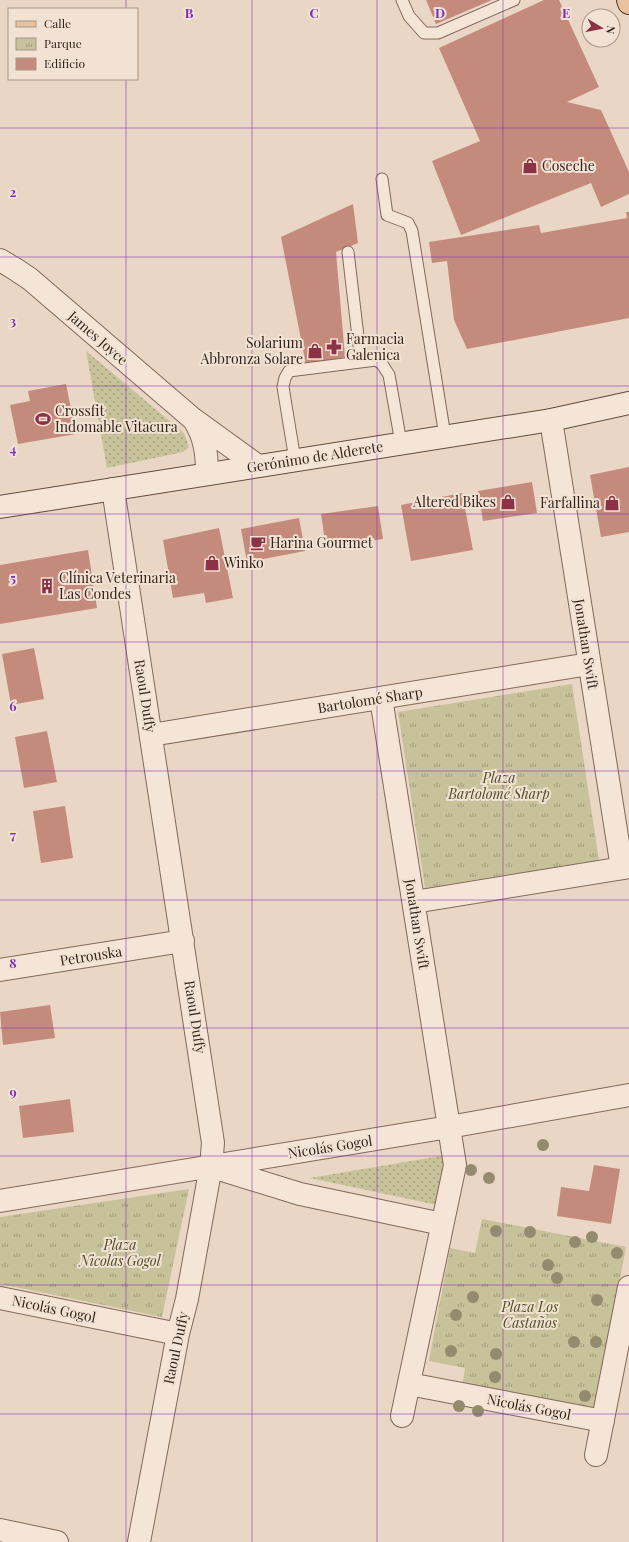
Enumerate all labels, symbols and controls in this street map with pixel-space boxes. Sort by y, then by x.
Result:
text: B [185,4,194,21]
text: C [309,4,319,21]
text: D [435,4,445,21]
text: E [562,4,570,21]
legend [8,8,138,80]
north arrow [581,8,621,48]
text: Calle [44,15,71,31]
text: N [603,25,619,35]
text: Parque [44,35,82,51]
text: Edificio [44,55,86,71]
place label: Coseche [542,156,595,175]
shop icon: Coseche [521,157,539,175]
text: 2 [10,183,17,200]
street label: James Joyce [64,306,132,369]
text: 3 [10,312,16,329]
place label: Farmacia Galenica [346,329,404,364]
place label: Solarium Abbronza Solare [199,333,304,368]
pharmacy icon: Farmacia Galenica [325,338,343,356]
shop icon: Solarium Abbronza Solare [306,342,324,360]
place label: Crossfit Indomable Vitacura [55,401,178,436]
sports icon: Crossfit Indomable Vitacura [34,410,52,428]
street label: Gerónimo de Alderete [245,436,384,477]
text: 4 [10,440,17,457]
place label: Altered Bikes [412,492,496,511]
shop icon: Altered Bikes [499,493,517,511]
place label: Farfallina [540,493,600,512]
shop icon: Farfallina [603,494,621,512]
place label: Harina Gourmet [270,533,374,552]
cafe icon: Harina Gourmet [249,534,267,552]
place label: Winko [223,553,264,572]
shop icon: Winko [203,554,221,572]
place label: Clínica Veterinaria Las Condes [59,568,176,603]
text: 5 [10,569,16,586]
building icon: Clínica Veterinaria Las Condes [38,577,56,595]
street label: Jonathan Swift [570,596,603,692]
street label: Raoul Duffy [130,658,161,734]
street label: Bartolomé Sharp [316,682,424,717]
text: 6 [9,697,17,714]
park label: Plaza Bartolomé Sharp [447,768,550,803]
text: 7 [10,826,16,843]
street label: Jonathan Swift [401,876,434,972]
street label: Petrouska [59,941,123,970]
text: 8 [9,954,17,971]
street label: Raoul Duffy [180,979,211,1055]
text: 9 [9,1083,17,1100]
street label: Nicolás Gogol [286,1130,373,1163]
park label: Plaza Nicolas Gogol [77,1235,162,1270]
street label: Nicolás Gogol [10,1290,98,1327]
park label: Plaza Los Castaños [501,1297,559,1332]
street label: Raoul Duffy [159,1310,192,1386]
street label: Nicolás Gogol [485,1389,573,1424]

